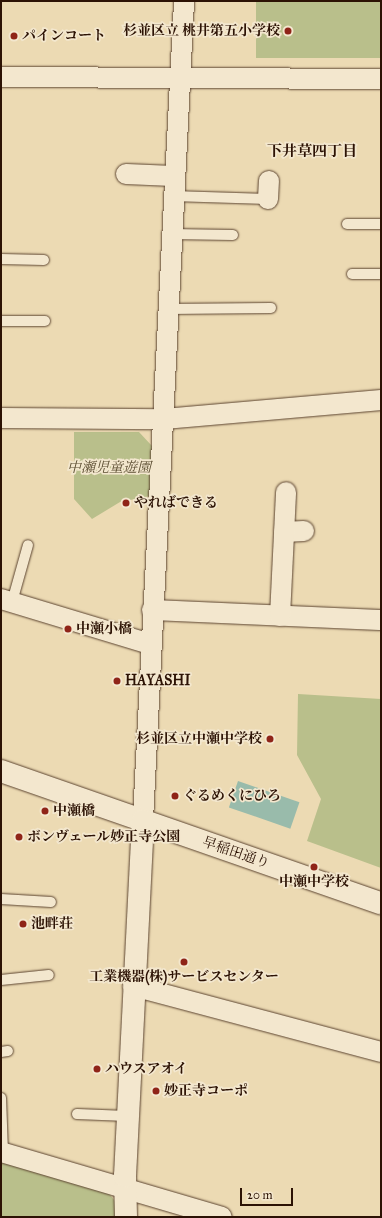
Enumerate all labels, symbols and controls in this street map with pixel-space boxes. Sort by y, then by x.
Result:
place label: 杉並区立 桃井第五小学校 [123,23,280,39]
marker: 杉並区立 桃井第五小学校 [283,26,293,36]
place label: パインコート [22,28,106,44]
marker: パインコート [9,31,19,41]
district label: 下井草四丁目 [267,143,357,161]
park label: 中瀬児童遊園 [67,460,151,476]
place label: やればできる [134,495,218,511]
marker: やればできる [121,498,131,508]
place label: 中瀬小橋 [76,621,132,637]
marker: 中瀬小橋 [63,624,73,634]
place label: HAYASHI [125,673,190,689]
marker: HAYASHI [112,676,122,686]
place label: 杉並区立中瀬中学校 [136,731,262,747]
marker: 杉並区立中瀬中学校 [265,734,275,744]
place label: ぐるめくにひろ [183,788,281,804]
marker: ぐるめくにひろ [170,791,180,801]
place label: 中瀬橋 [53,803,95,819]
marker: 中瀬橋 [40,806,50,816]
place label: ボンヴェール妙正寺公園 [27,829,181,845]
marker: ボンヴェール妙正寺公園 [14,832,24,842]
street label: 早稲田通り [200,834,272,872]
marker: 中瀬中学校 [309,862,319,872]
place label: 中瀬中学校 [279,874,349,890]
place label: 池畔荘 [31,916,73,932]
marker: 池畔荘 [18,919,28,929]
marker: 工業機器(株)サービスセンター [179,957,189,967]
place label: 工業機器(株)サービスセンター [89,969,279,985]
place label: ハウスアオイ [105,1061,189,1077]
marker: ハウスアオイ [92,1064,102,1074]
place label: 妙正寺コーポ [164,1083,248,1099]
marker: 妙正寺コーポ [151,1086,161,1096]
scale bar [242,1180,295,1206]
text: 20 m [247,1188,273,1202]

